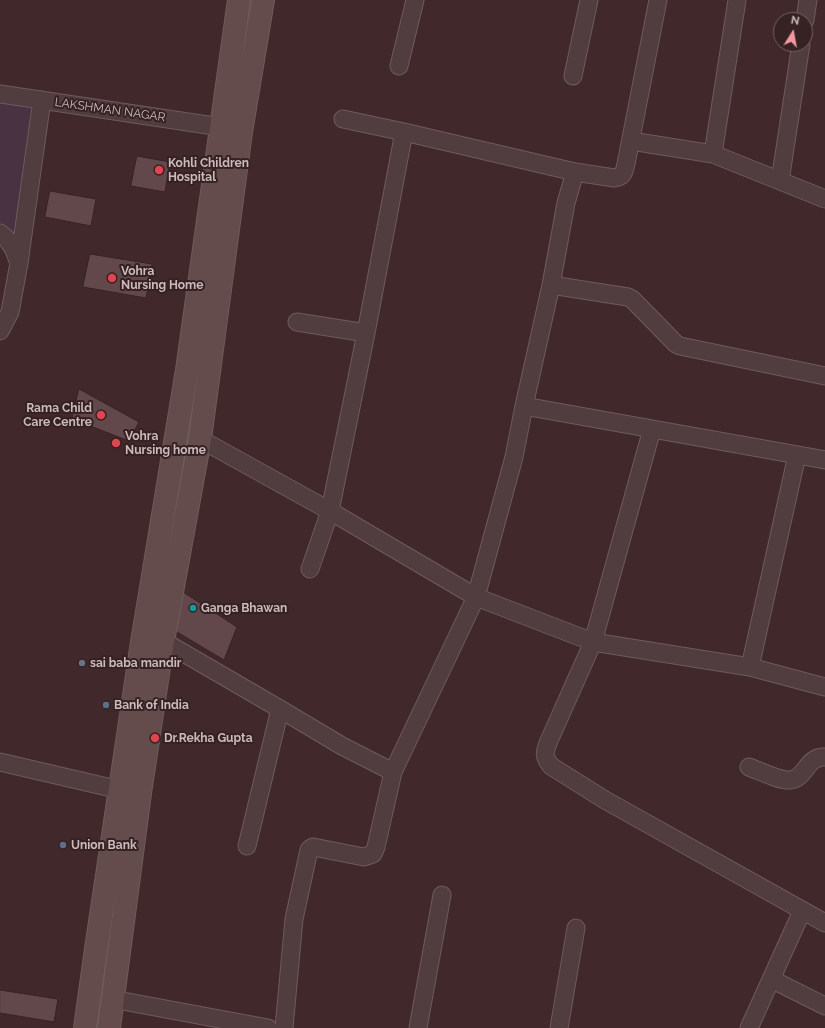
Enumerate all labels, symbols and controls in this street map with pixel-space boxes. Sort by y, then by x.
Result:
north arrow [773,12,813,52]
text: N [790,14,801,28]
street label: LAKSHMAN NAGAR [54,95,166,125]
place label: Kohli Children Hospital [168,156,249,184]
marker: Kohli Children Hospital [153,164,165,176]
place label: Vohra Nursing Home [121,264,203,292]
marker: Vohra Nursing Home [106,272,118,284]
place label: Rama Child Care Centre [23,401,92,429]
marker: Rama Child Care Centre [95,409,107,421]
place label: Vohra Nursing home [125,429,206,457]
marker: Vohra Nursing home [110,437,122,449]
place label: Ganga Bhawan [201,601,287,615]
marker: Ganga Bhawan [188,603,198,613]
place label: sai baba mandir [90,656,181,670]
marker: sai baba mandir [77,658,87,668]
place label: Bank of India [114,698,189,712]
marker: Bank of India [101,700,111,710]
place label: Dr.Rekha Gupta [164,731,253,745]
marker: Dr.Rekha Gupta [149,732,161,744]
place label: Union Bank [71,838,137,852]
marker: Union Bank [58,840,68,850]

